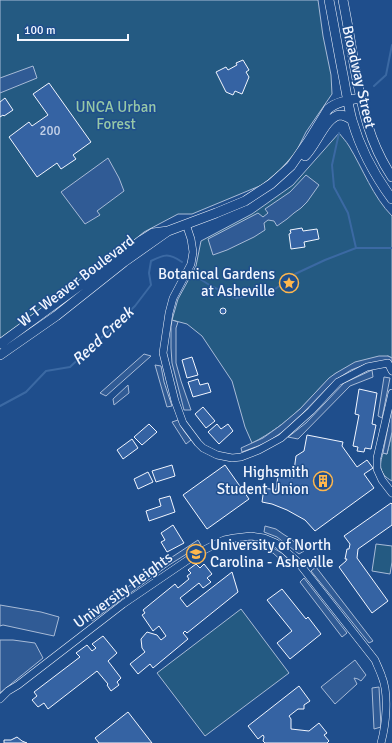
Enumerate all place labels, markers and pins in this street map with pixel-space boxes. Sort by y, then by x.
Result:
place label: Botanical Gardens at Asheville [158,265,275,300]
place icon: Botanical Gardens at Asheville [278,272,300,294]
place label: Highsmith Student Union [217,463,309,498]
building icon: Highsmith Student Union [312,470,334,492]
place label: University of North Carolina - Asheville [210,536,334,571]
school or university icon: University of North Carolina - Asheville [185,543,207,565]

